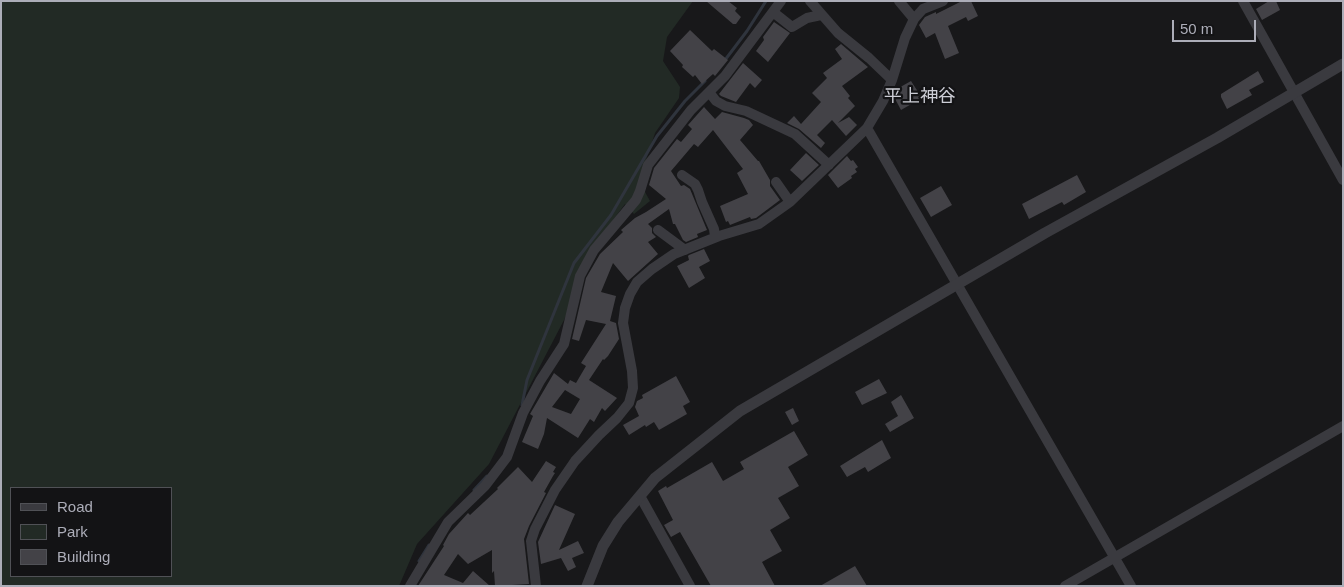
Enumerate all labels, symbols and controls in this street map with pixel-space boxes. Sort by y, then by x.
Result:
scale bar [1174,10,1258,42]
text: 50 m [1180,20,1213,37]
district label: 平上神谷 [884,86,956,108]
legend [10,487,172,577]
text: Road [57,498,93,515]
text: Park [57,523,88,540]
text: Building [57,548,110,565]

